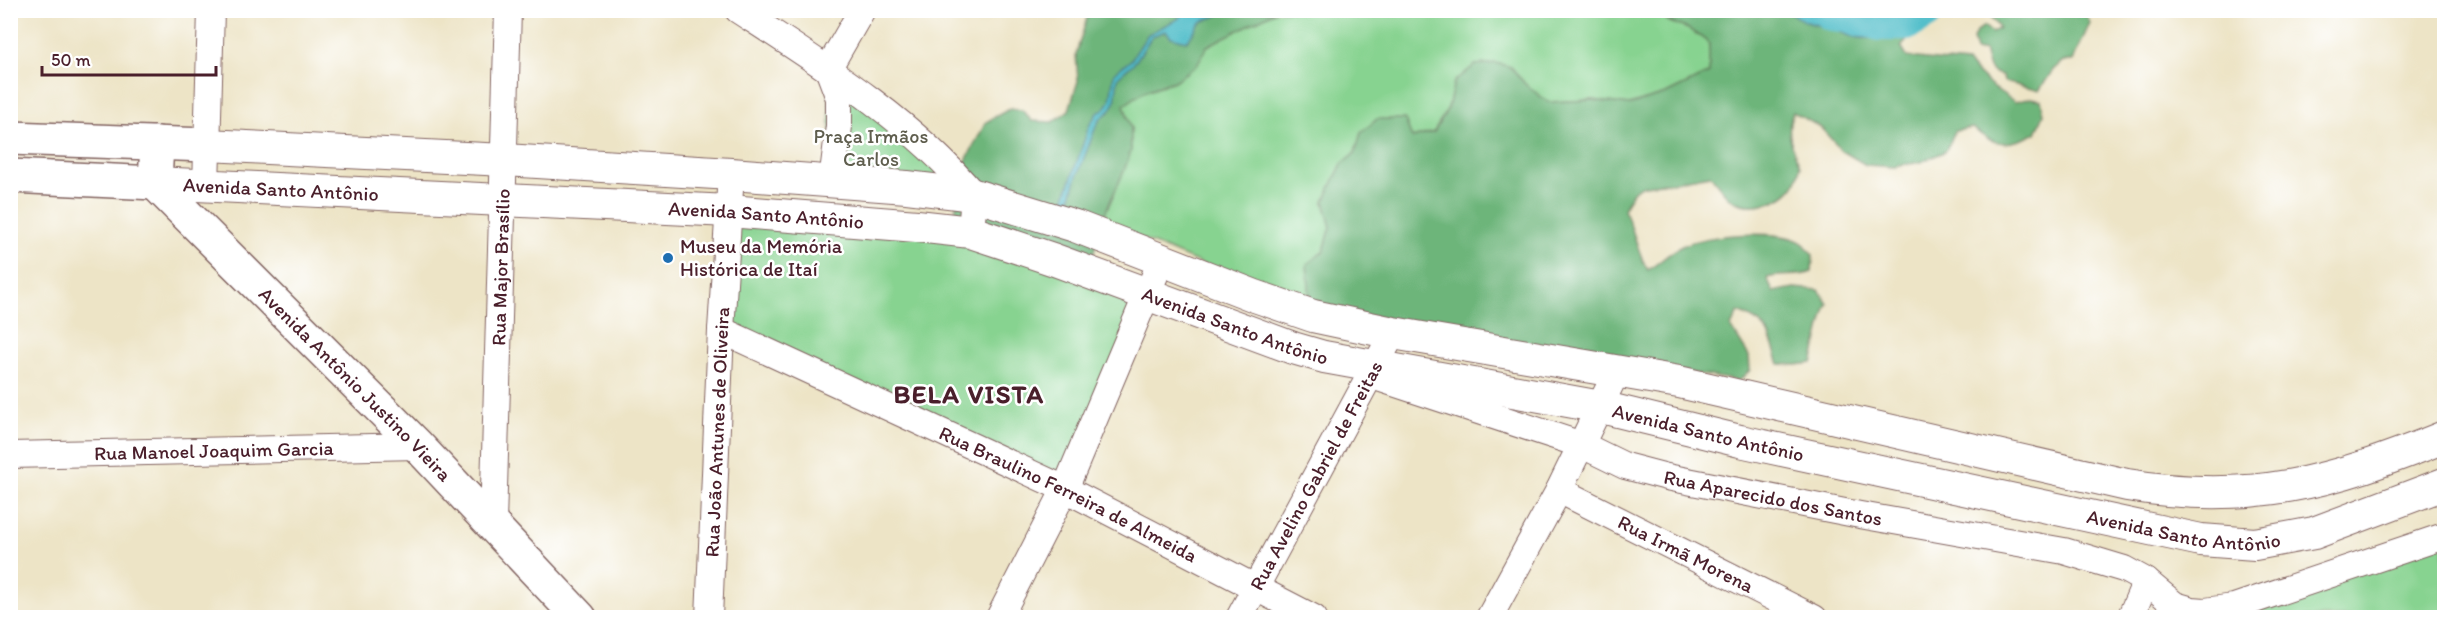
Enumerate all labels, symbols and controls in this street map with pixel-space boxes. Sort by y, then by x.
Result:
scale bar [42,39,216,77]
text: 50 m [51,49,91,71]
park label: Praça Irmãos Carlos [814,124,929,171]
street label: Avenida Santo Antônio [182,172,379,206]
street label: Rua Major Brasílio [486,188,515,346]
street label: Avenida Santo Antônio [668,196,865,234]
place label: Museu da Memória Histórica de Itaí [680,234,843,281]
marker: Museu da Memória Histórica de Itaí [661,251,675,265]
street label: Avenida Santo Antônio [1139,281,1331,370]
street label: Avenida Antônio Justino Vieira [254,282,457,487]
street label: Rua João Antunes de Oliveira [700,306,734,558]
street label: Rua Avelino Gabriel de Freitas [1244,357,1388,594]
district label: BELA VISTA [893,378,1045,410]
street label: Avenida Santo Antônio [1610,398,1806,466]
street label: Rua Braulino Ferreira de Almeida [935,421,1201,567]
street label: Rua Manoel Joaquim Garcia [94,436,335,465]
street label: Rua Aparecido dos Santos [1662,465,1884,531]
street label: Avenida Santo Antônio [2085,504,2282,556]
street label: Rua Irmã Morena [1614,510,1758,598]

